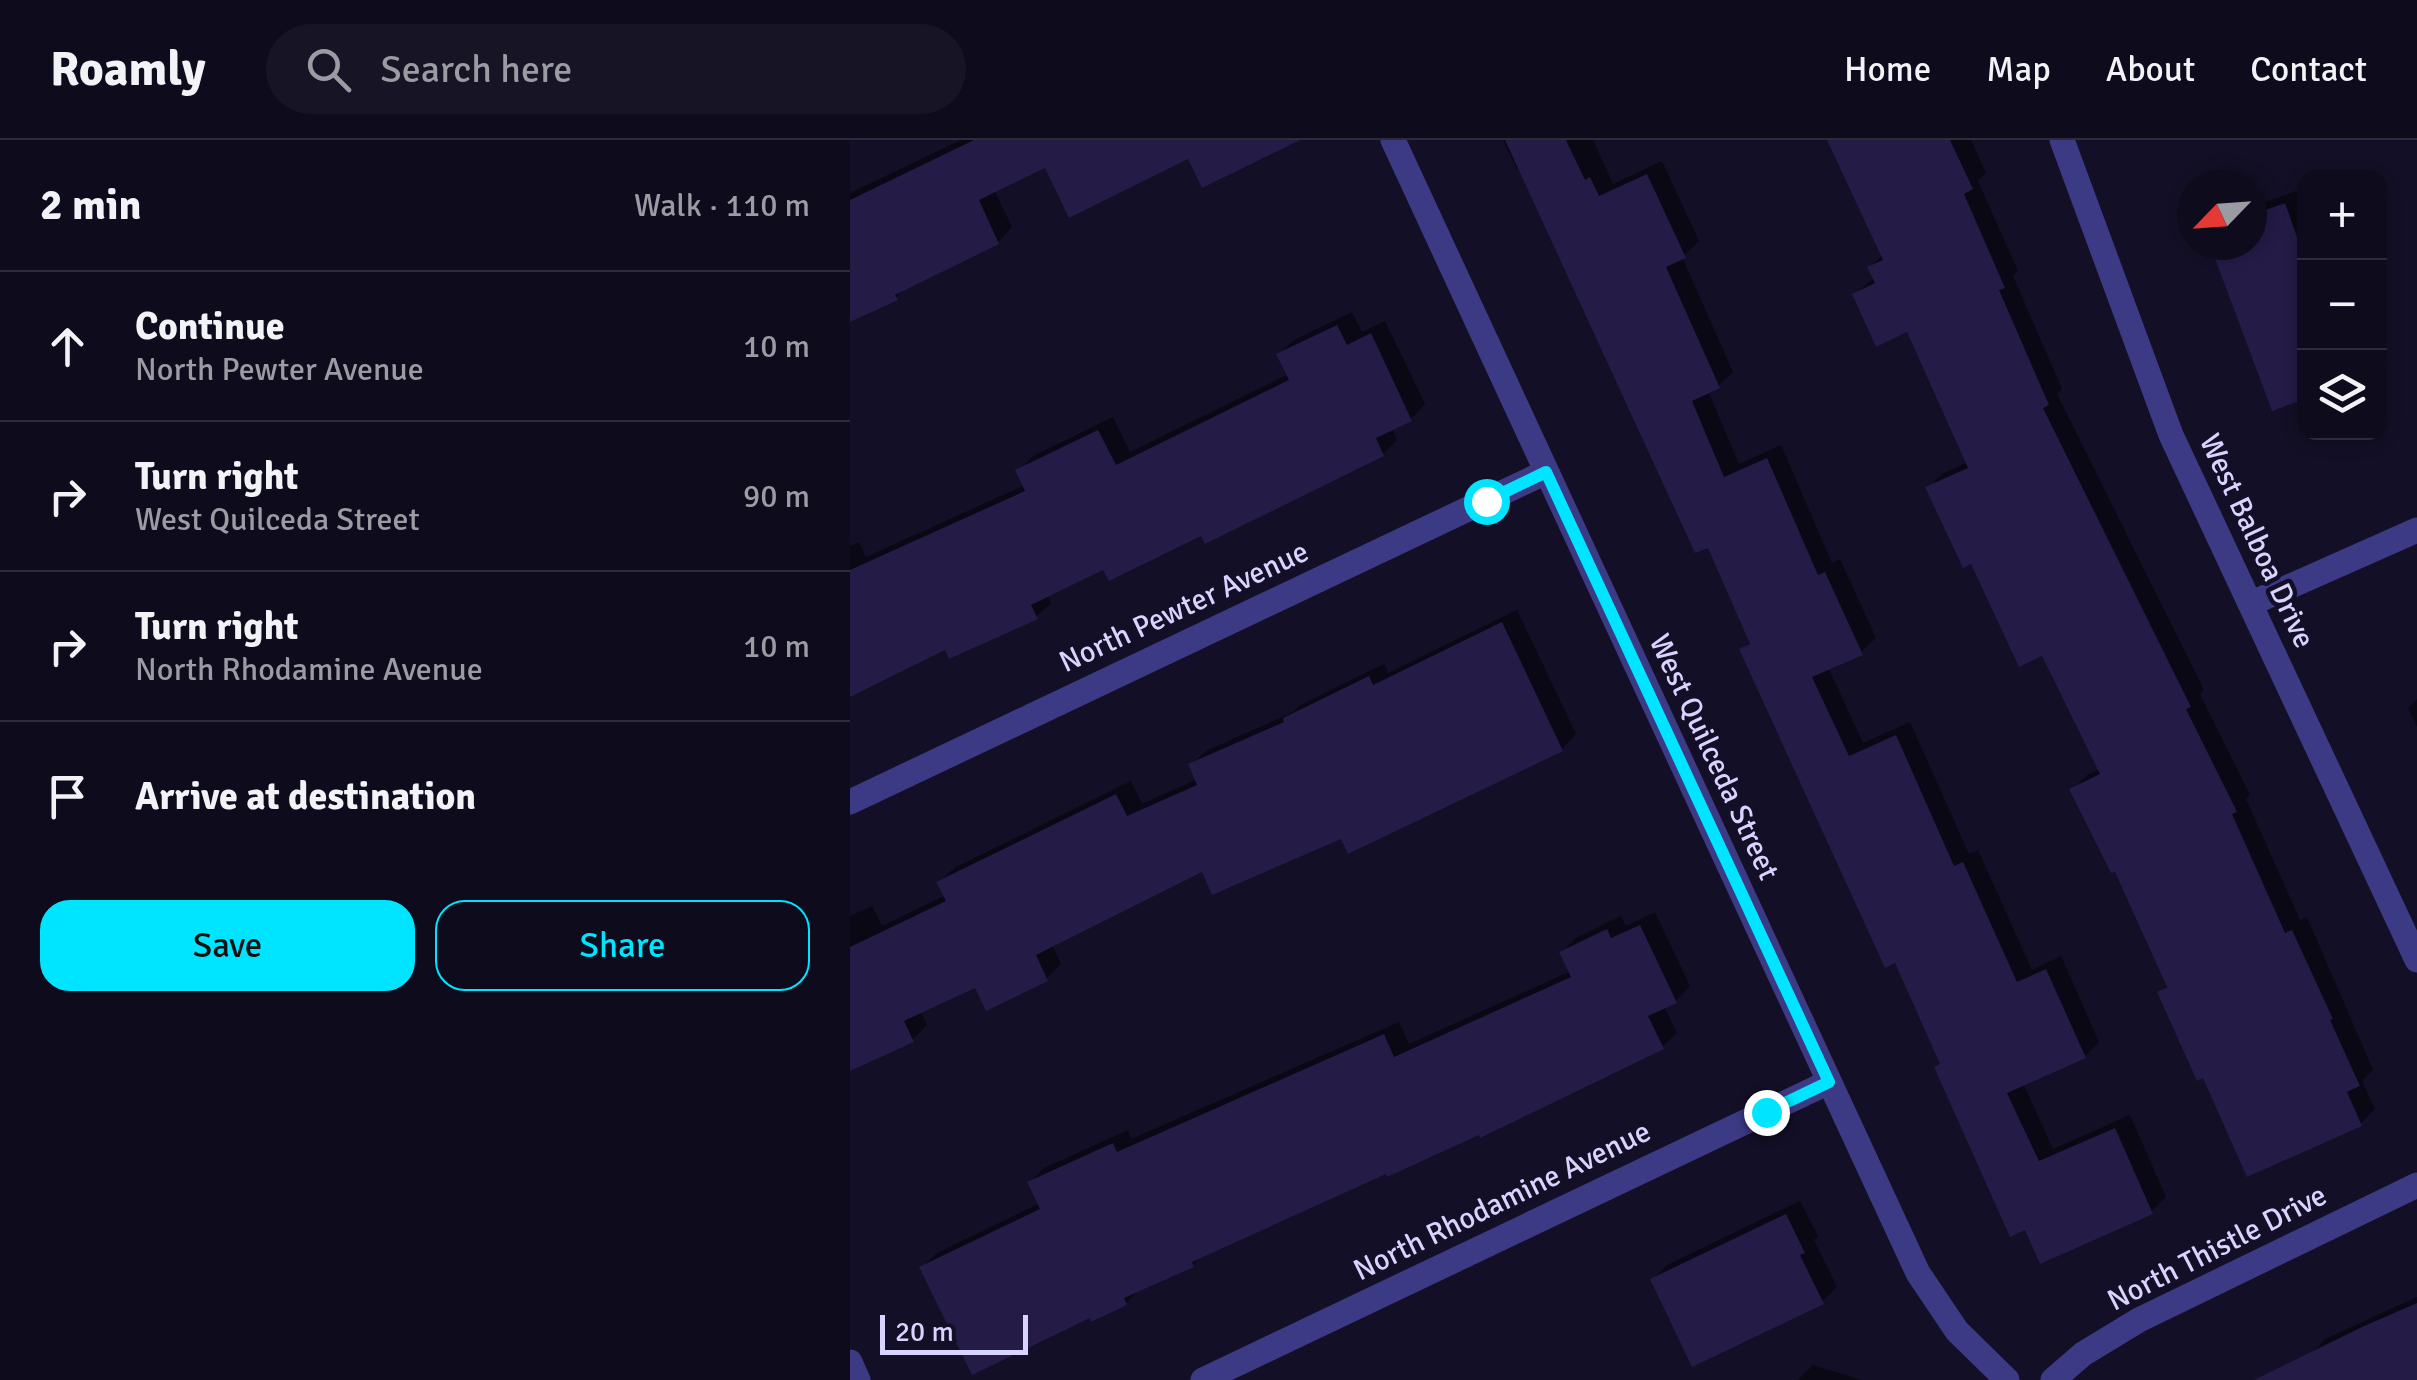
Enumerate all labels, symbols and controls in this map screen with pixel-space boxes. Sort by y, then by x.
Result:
search box [266,24,966,114]
text: Roamly [50,40,206,99]
icon: search [301,42,356,97]
text: Search here [381,46,572,93]
text: Home [1844,48,1931,91]
text: Map [1986,48,2051,91]
text: About [2106,48,2195,91]
text: Contact [2250,48,2367,91]
north arrow [2177,170,2267,260]
map controls [2297,170,2387,440]
button: + [2297,170,2387,260]
text: 2 min [40,180,141,231]
text: Walk · 110 m [634,186,810,225]
button: − [2297,260,2387,350]
text: Continue [135,303,285,350]
icon: ahead [40,319,95,374]
text: 10 m [743,327,810,366]
text: North Pewter Avenue [135,350,424,389]
button: layers [2297,350,2387,440]
street label: West Balboa Drive [2191,428,2323,654]
text: Turn right [135,453,299,500]
icon: right [40,469,95,524]
text: 90 m [743,477,810,516]
route start [1464,479,1510,525]
text: West Quilceda Street [135,500,420,539]
street label: North Pewter Avenue [1053,533,1315,681]
text: Turn right [135,603,299,650]
icon: right [40,619,95,674]
text: 10 m [743,627,810,666]
street label: West Quilceda Street [1641,628,1787,886]
text: North Rhodamine Avenue [135,650,483,689]
icon: arrive [40,769,95,824]
text: Arrive at destination [135,773,476,820]
button: Save [40,900,415,991]
button: Share [435,900,810,991]
route end [1744,1090,1790,1136]
street label: North Rhodamine Avenue [1347,1113,1657,1289]
street label: North Thistle Drive [2101,1177,2333,1319]
scale bar [880,1310,1028,1354]
text: 20 m [895,1315,954,1349]

